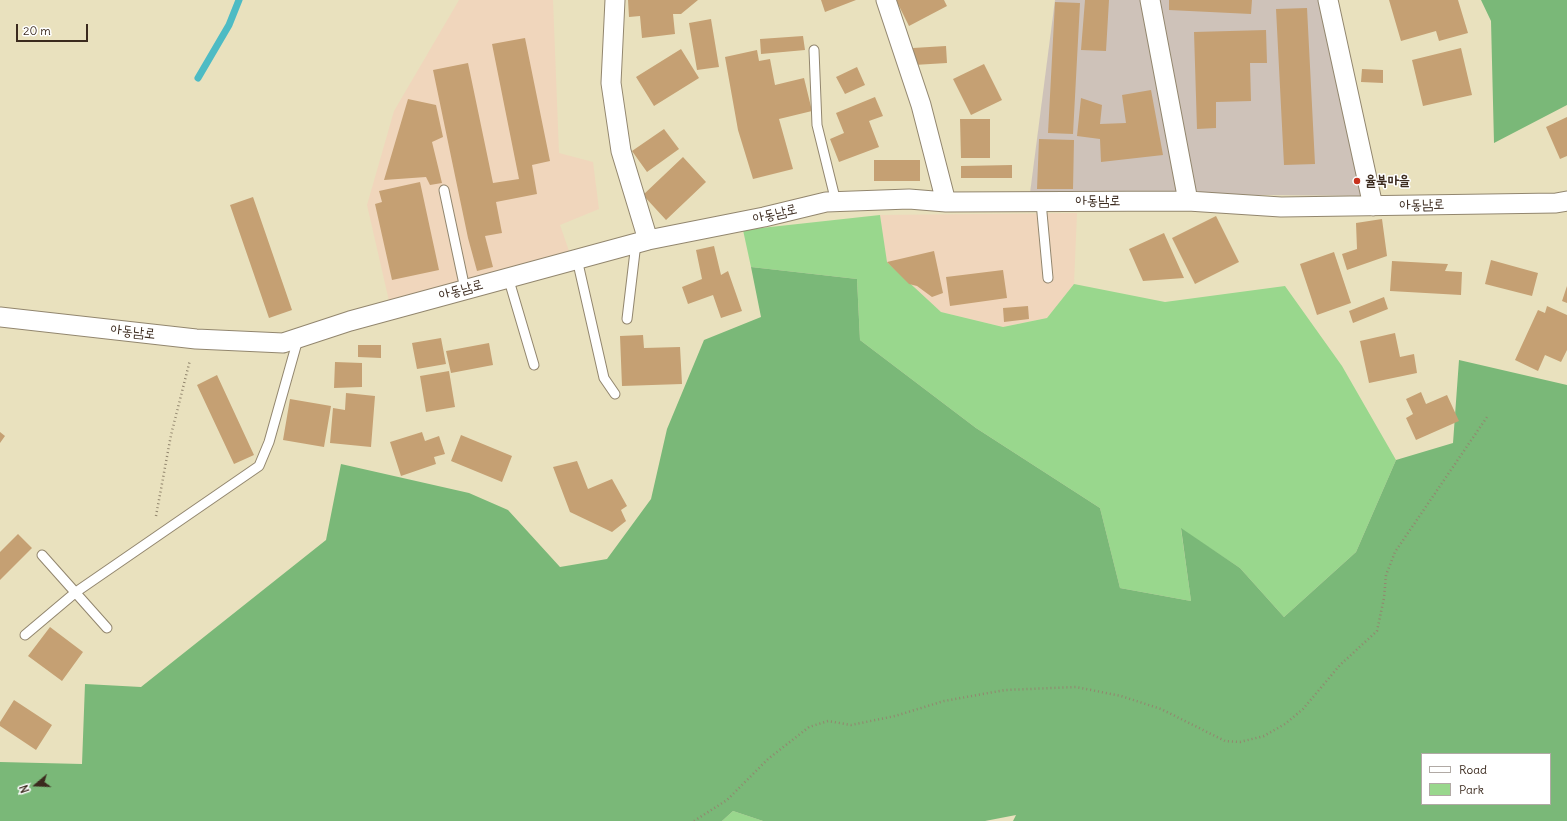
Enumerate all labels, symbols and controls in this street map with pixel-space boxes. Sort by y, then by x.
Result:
scale bar [18,16,90,42]
text: 20 m [23,23,51,38]
place label: 율북마을 [1365,173,1410,189]
marker: 율북마을 [1352,176,1362,186]
street label: 아동남로 [1075,193,1121,209]
street label: 아동남로 [1399,196,1445,214]
street label: 아동남로 [751,201,799,227]
street label: 아동남로 [437,276,485,304]
street label: 아동남로 [110,321,156,343]
legend [1421,753,1551,805]
text: Road [1459,762,1487,777]
north arrow [16,765,56,805]
text: Park [1459,782,1484,797]
text: N [17,783,33,795]

